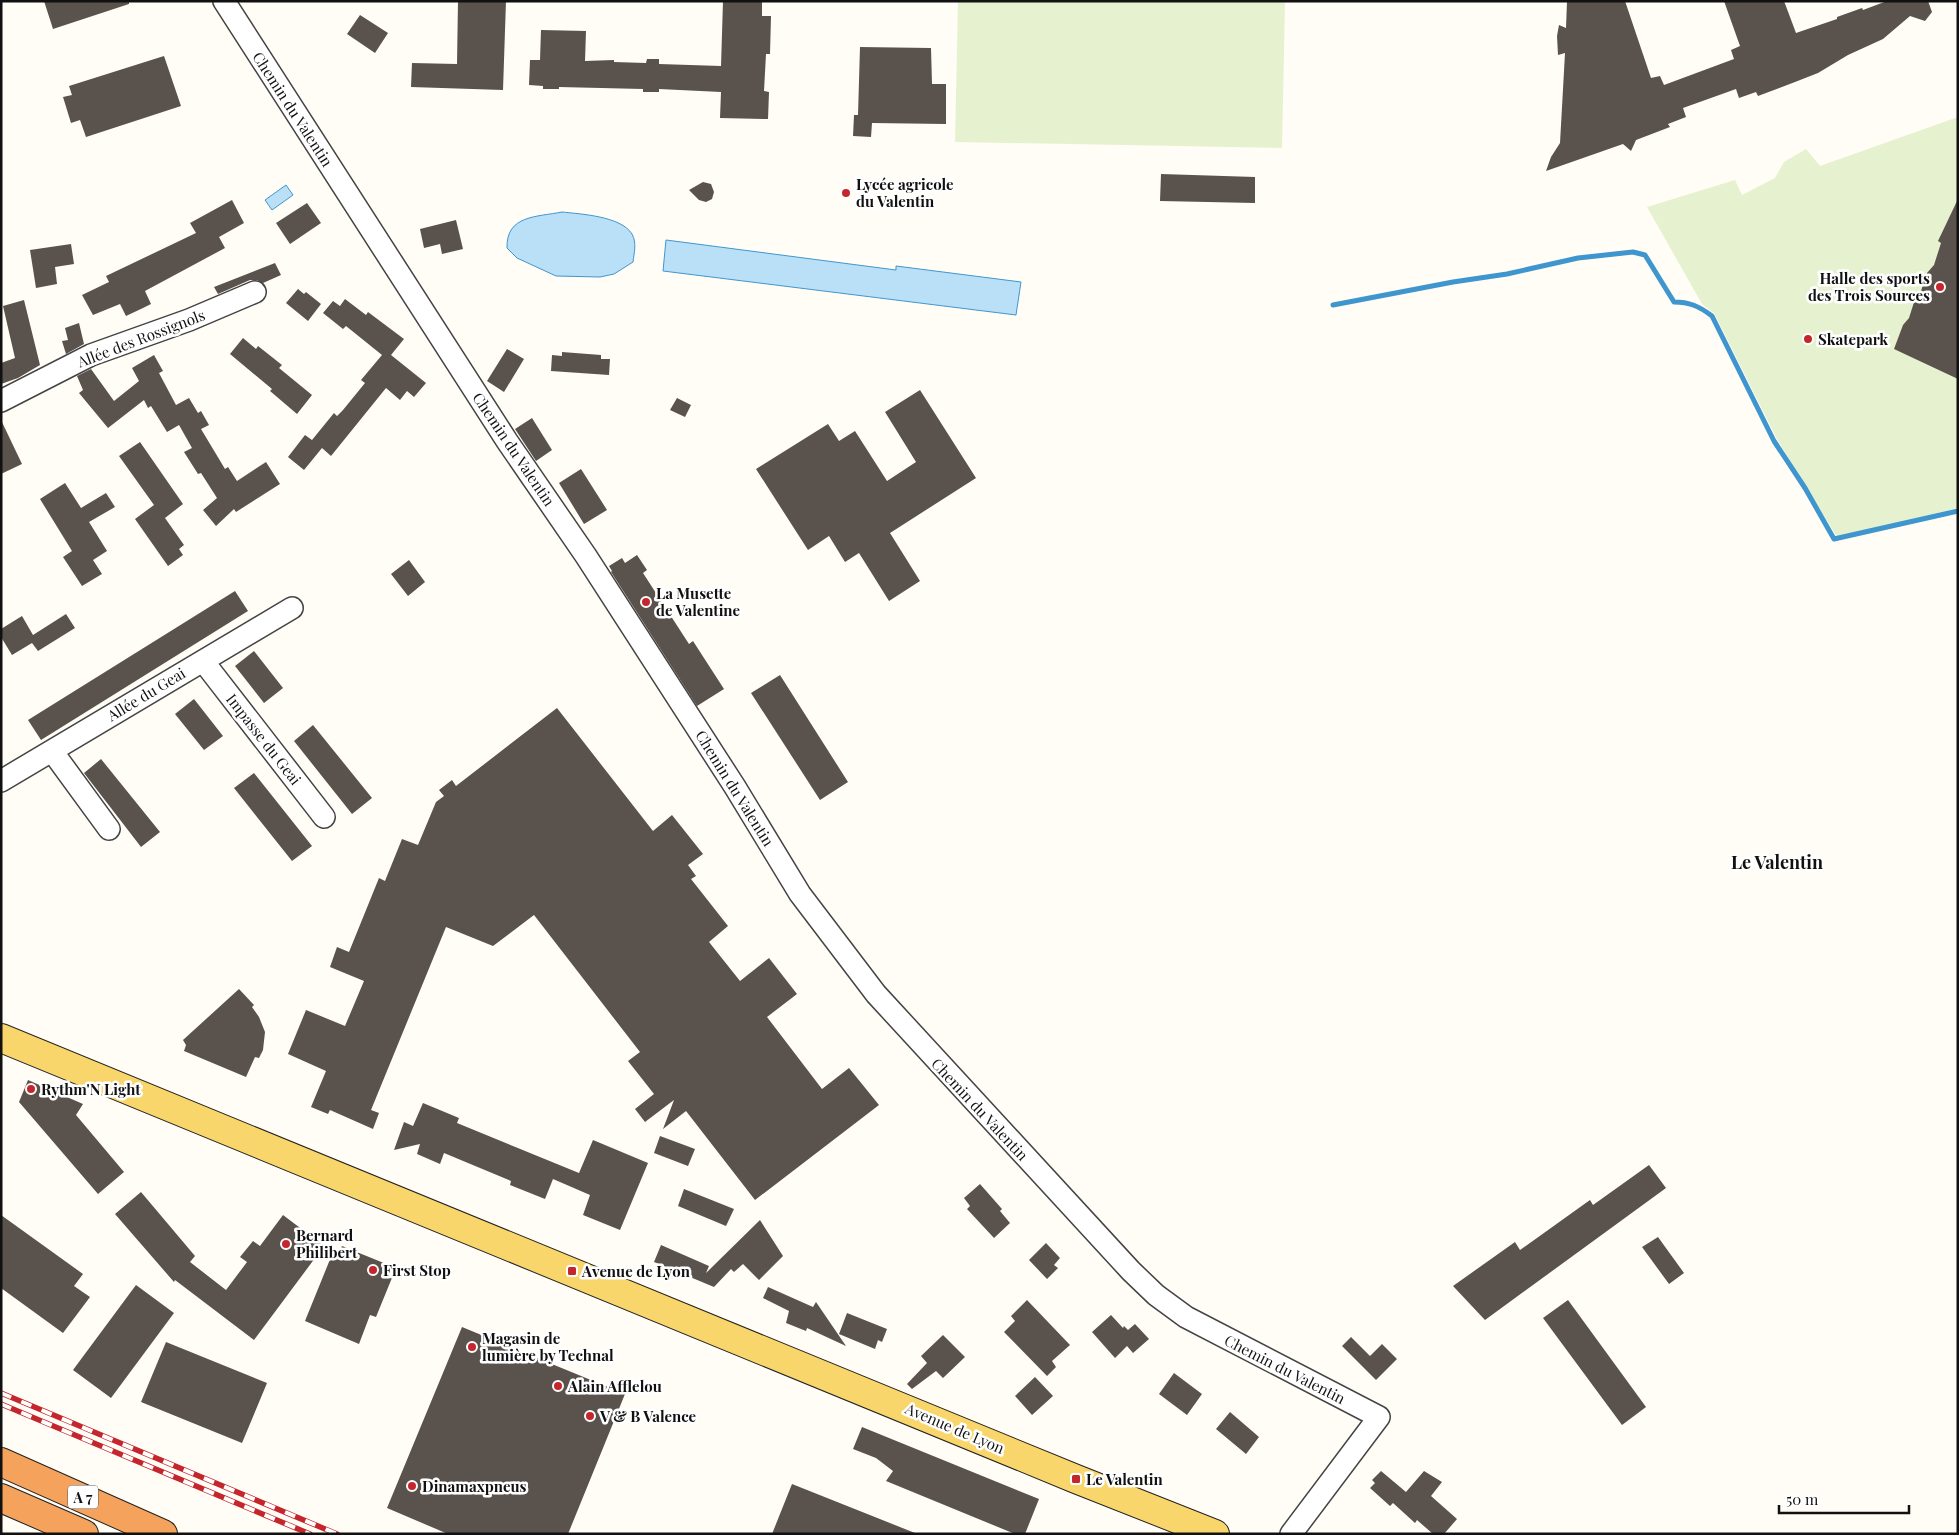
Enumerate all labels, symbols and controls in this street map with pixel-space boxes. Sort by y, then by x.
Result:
street label: Chemin du Valentin [248,48,338,170]
place label: Lycée agricole du Valentin [856,174,954,211]
marker: Lycée agricole du Valentin [840,187,852,199]
place label: Halle des sports des Trois Sources [1808,268,1930,305]
marker: Halle des sports des Trois Sources [1934,281,1946,293]
street label: Allée des Rossignols [73,304,208,372]
place label: Skatepark [1818,329,1888,349]
marker: Skatepark [1802,333,1814,345]
street label: Chemin du Valentin [468,388,560,510]
place label: La Musette de Valentine [656,583,741,620]
marker: La Musette de Valentine [640,596,652,608]
street label: Allée du Geai [102,662,189,726]
street label: Impasse du Geai [222,689,306,789]
street label: Chemin du Valentin [691,726,779,850]
district label: Le Valentin [1731,850,1823,874]
street label: Chemin du Valentin [927,1053,1033,1165]
place label: Rythm'N Light [41,1079,141,1099]
marker: Rythm'N Light [25,1083,37,1095]
place label: Bernard Philibert [296,1225,358,1262]
marker: Bernard Philibert [280,1238,292,1250]
place label: First Stop [383,1260,451,1280]
place label: Avenue de Lyon [581,1261,691,1281]
marker: First Stop [367,1264,379,1276]
marker: Avenue de Lyon [566,1265,578,1277]
place label: Magasin de lumière by Technal [482,1328,614,1365]
street label: Chemin du Valentin [1221,1330,1349,1408]
marker: Magasin de lumière by Technal [466,1341,478,1353]
place label: Alain Afflelou [567,1376,662,1396]
marker: Alain Afflelou [552,1380,564,1392]
street label: Avenue de Lyon [901,1398,1008,1458]
place label: V & B Valence [599,1406,697,1426]
marker: V & B Valence [584,1410,596,1422]
place label: Le Valentin [1086,1469,1164,1489]
marker: Le Valentin [1070,1473,1082,1485]
place label: Dinamaxpneus [422,1476,527,1496]
marker: Dinamaxpneus [406,1480,418,1492]
scale bar [1779,1482,1909,1514]
road number: A 7 [68,1485,98,1508]
text: 50 m [1786,1489,1819,1509]

